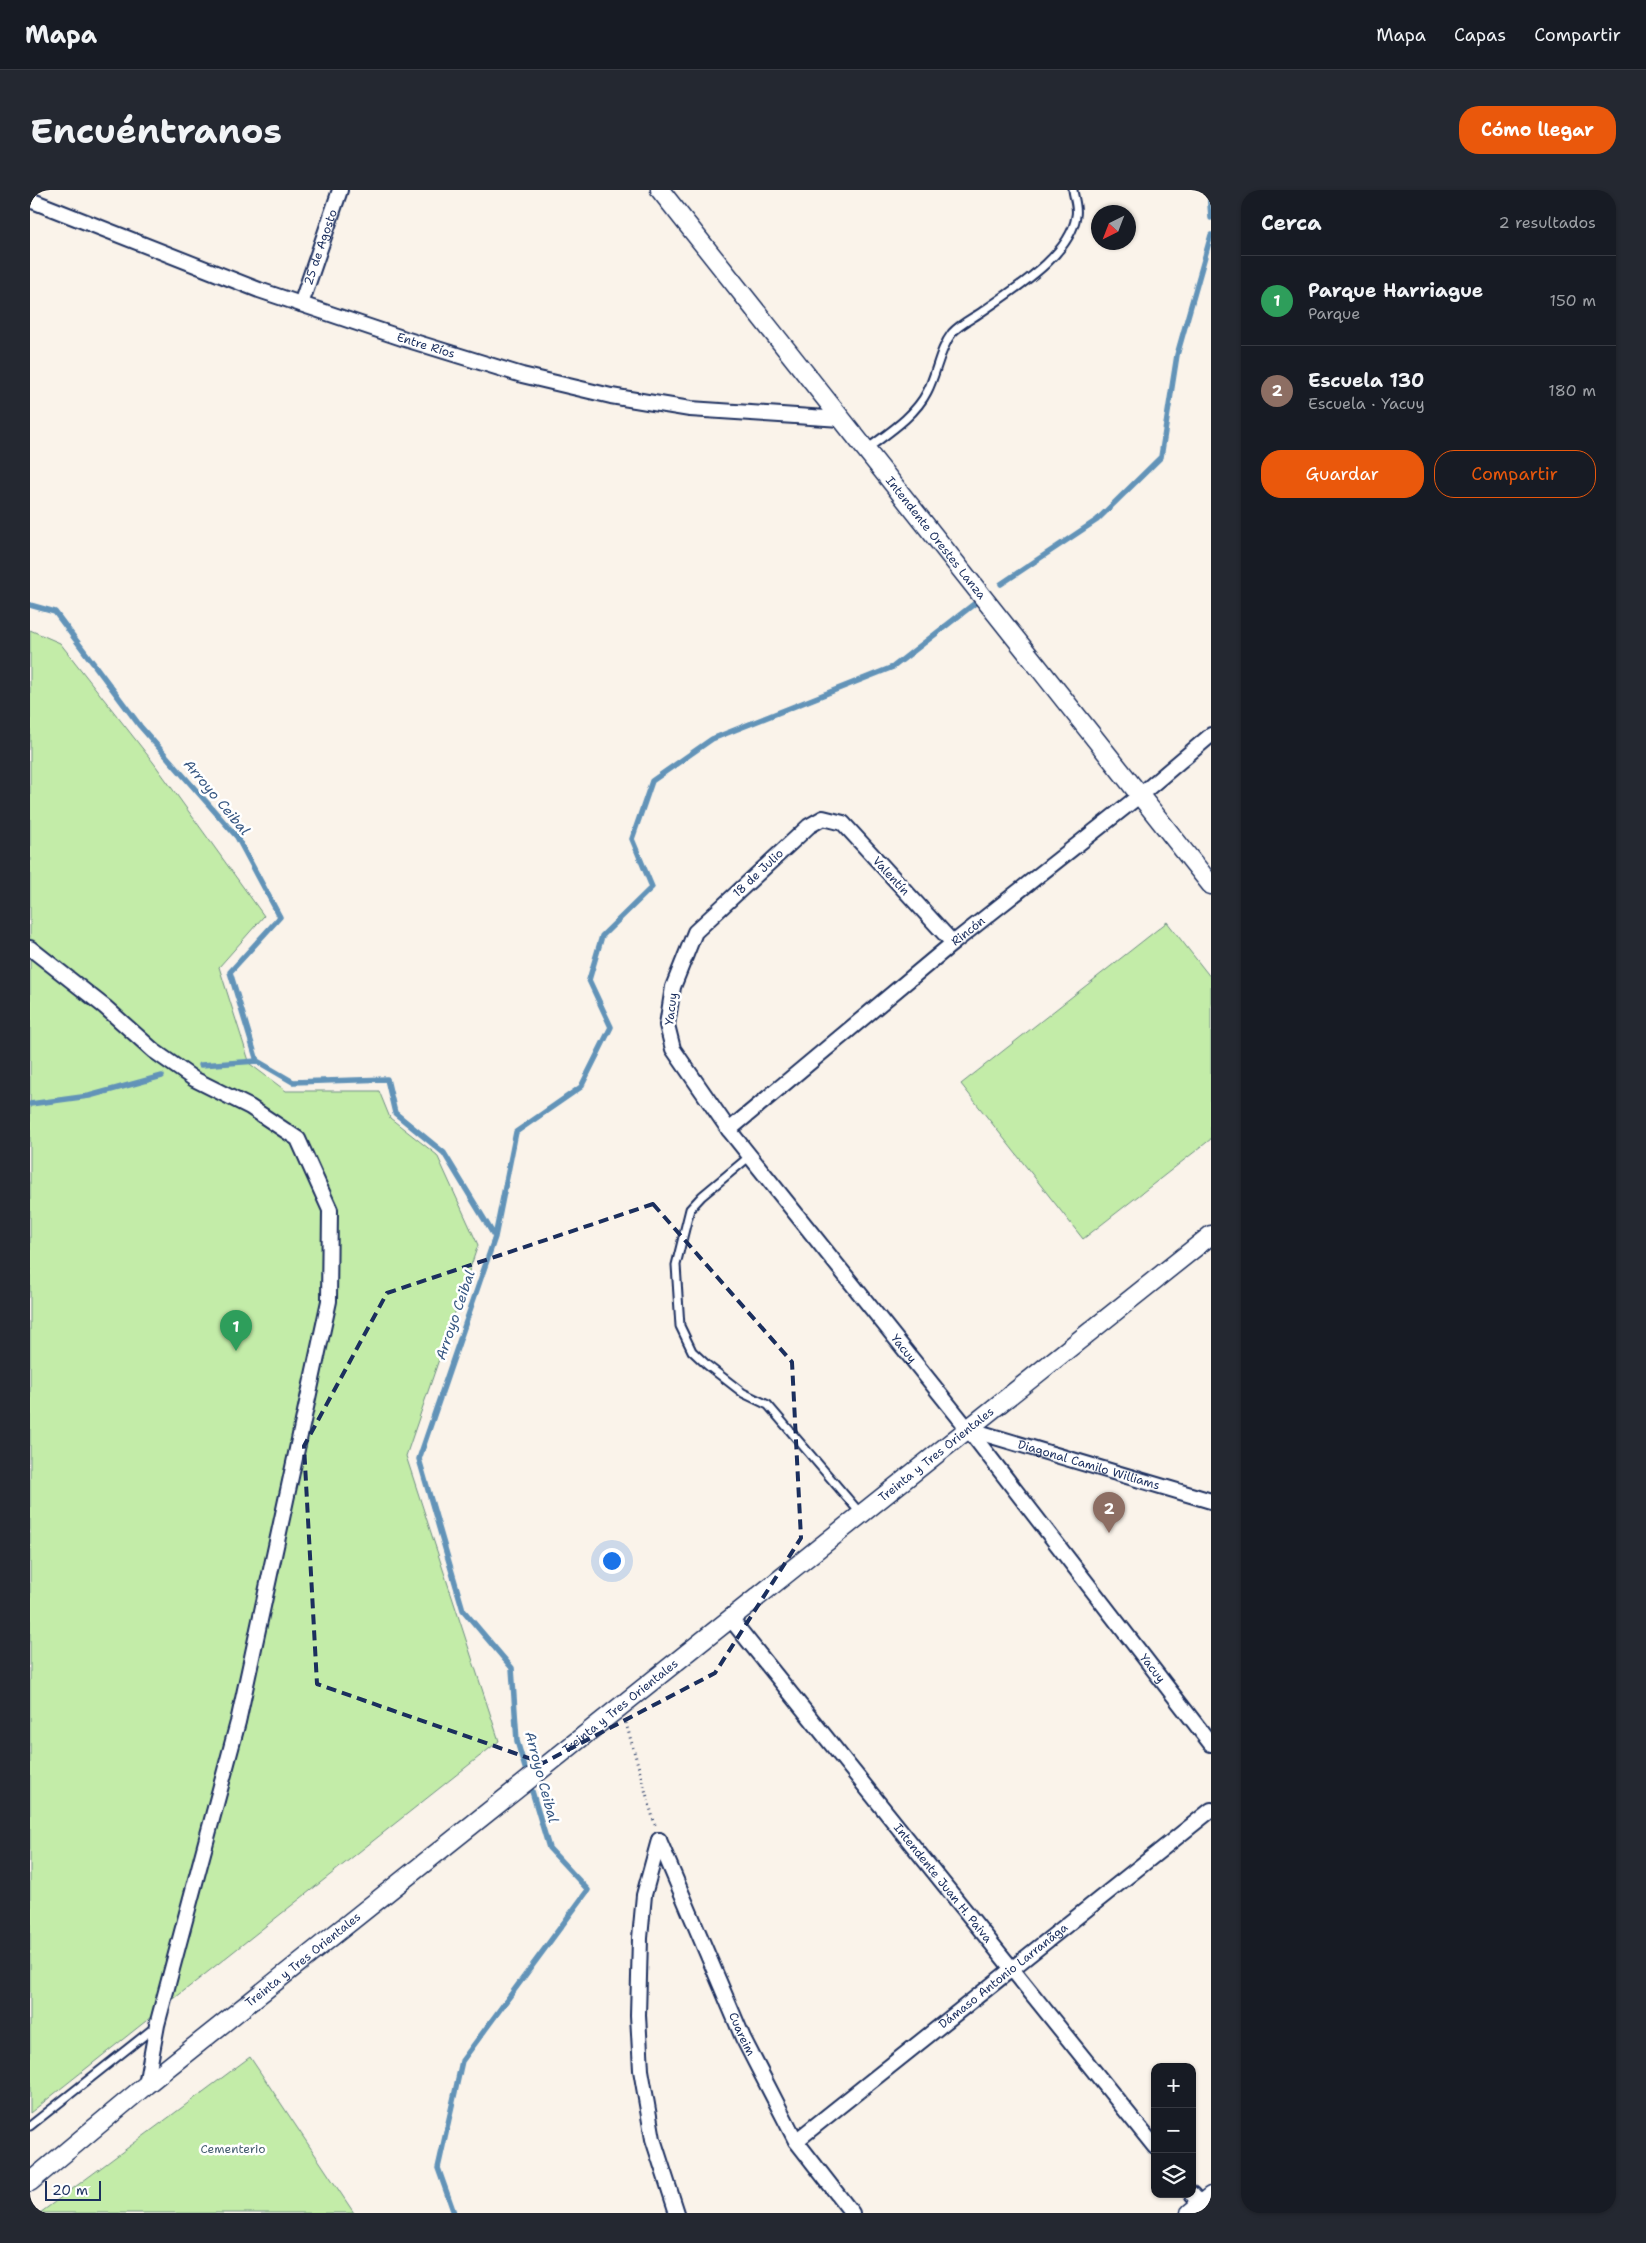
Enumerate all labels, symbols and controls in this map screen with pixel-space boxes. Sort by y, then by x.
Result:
text: Mapa [25,19,97,51]
text: Mapa [1376,23,1426,47]
text: Capas [1454,23,1506,47]
text: Compartir [1534,23,1621,47]
button: Cómo llegar [1459,106,1616,154]
text: Encuéntranos [30,107,282,154]
north arrow [1091,205,1136,250]
street label: 25 de Agosto [300,207,341,287]
text: Cerca [1261,209,1322,237]
text: 2 resultados [1498,212,1596,233]
text: Parque Harriague [1308,278,1483,303]
text: 1 [1273,290,1281,311]
text: 150 m [1549,290,1596,311]
text: Parque [1308,303,1360,324]
street label: Entre Ríos [395,329,457,362]
text: Escuela 130 [1308,368,1424,393]
text: 2 [1271,380,1283,401]
text: 180 m [1548,380,1596,401]
text: Escuela · Yacuy [1308,393,1425,414]
button: Guardar [1261,450,1424,498]
button: Compartir [1434,450,1596,498]
street label: Intendente Orestes Lanza [882,473,990,603]
water label: Arroyo Ceibal [180,755,254,839]
street label: 18 de Julio [729,845,787,901]
street label: Valentín [869,853,913,899]
street label: Rincón [948,913,988,950]
street label: Yacuy [661,992,681,1026]
water label: Arroyo Ceibal [431,1268,479,1362]
pin: 1 [220,1310,252,1351]
street label: Yacuy [887,1331,920,1367]
street label: Treinta y Tres Orientales [875,1403,997,1505]
street label: Diagonal Camilo Williams [1016,1436,1162,1493]
pin: 2 [1093,1492,1125,1533]
your location [599,1548,625,1574]
street label: Yacuy [1136,1650,1169,1686]
street label: Treinta y Tres Orientales [559,1655,681,1757]
water label: Arroyo Ceibal [521,1729,563,1825]
street label: Intendente Juan H. Paiva [890,1820,996,1946]
street label: Treinta y Tres Orientales [242,1909,364,2011]
street label: Dámaso Antonio Larranãga [935,1919,1071,2032]
street label: Cuareim [725,2010,759,2059]
map controls [1151,2063,1196,2198]
button: + [1151,2063,1196,2108]
button: − [1151,2108,1196,2153]
park label: Cementerio [200,2141,266,2157]
button: layers [1151,2153,1196,2198]
scale bar [45,2178,101,2201]
text: 20 m [52,2181,88,2199]

